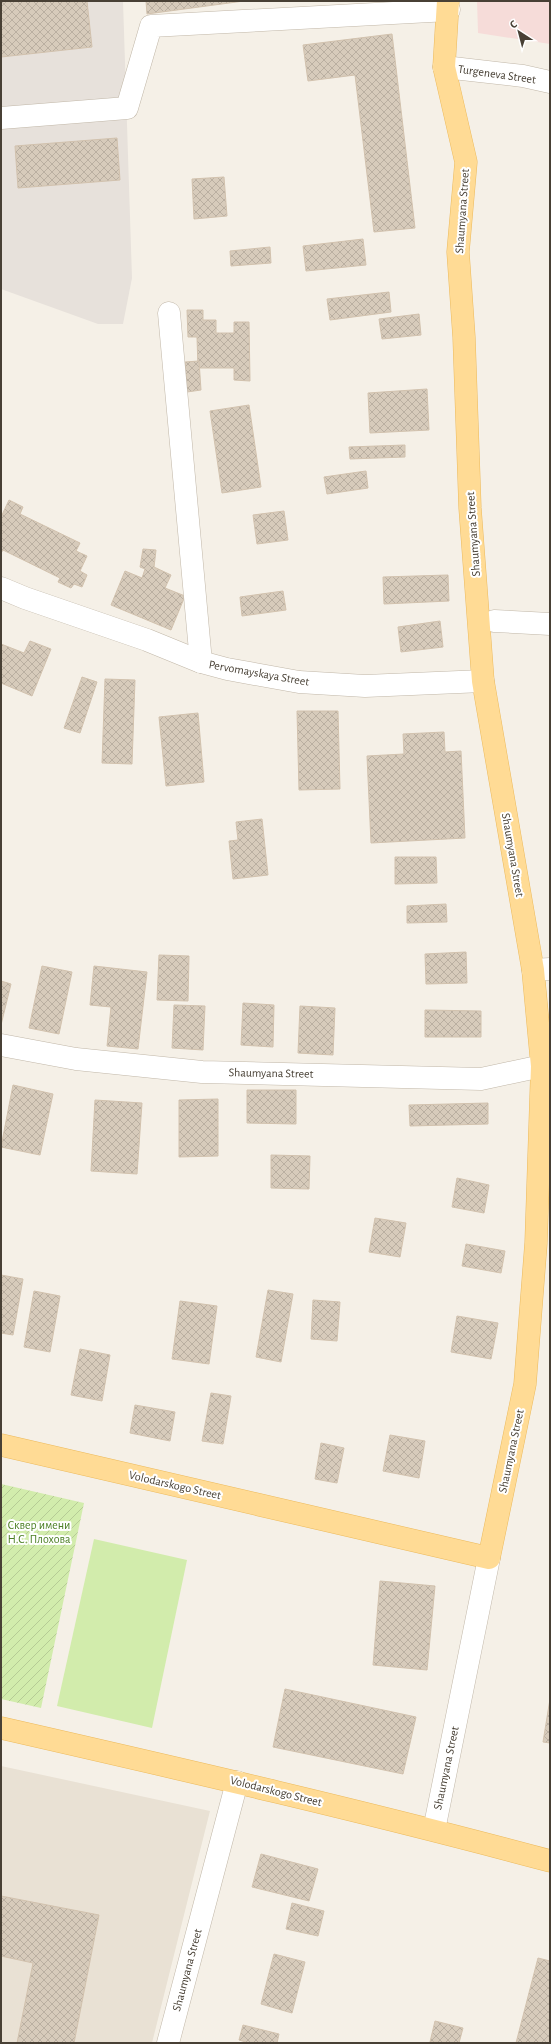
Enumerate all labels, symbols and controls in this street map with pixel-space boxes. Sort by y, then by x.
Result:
north arrow [499,12,539,52]
text: С [508,18,519,31]
street label: Turgeneva Street [457,63,537,85]
street label: Shaumyana Street [453,168,472,254]
street label: Shaumyana Street [464,491,483,577]
street label: Pervomayskaya Street [208,658,310,689]
street label: Shaumyana Street [499,812,526,898]
street label: Shaumyana Street [228,1066,314,1081]
street label: Shaumyana Street [496,1408,527,1494]
street label: Volodarskogo Street [128,1469,222,1501]
park label: Сквер имени Н.С. Плохова [8,1519,71,1545]
street label: Shaumyana Street [431,1725,462,1811]
street label: Volodarskogo Street [229,1774,323,1808]
street label: Shaumyana Street [170,1927,205,2013]

